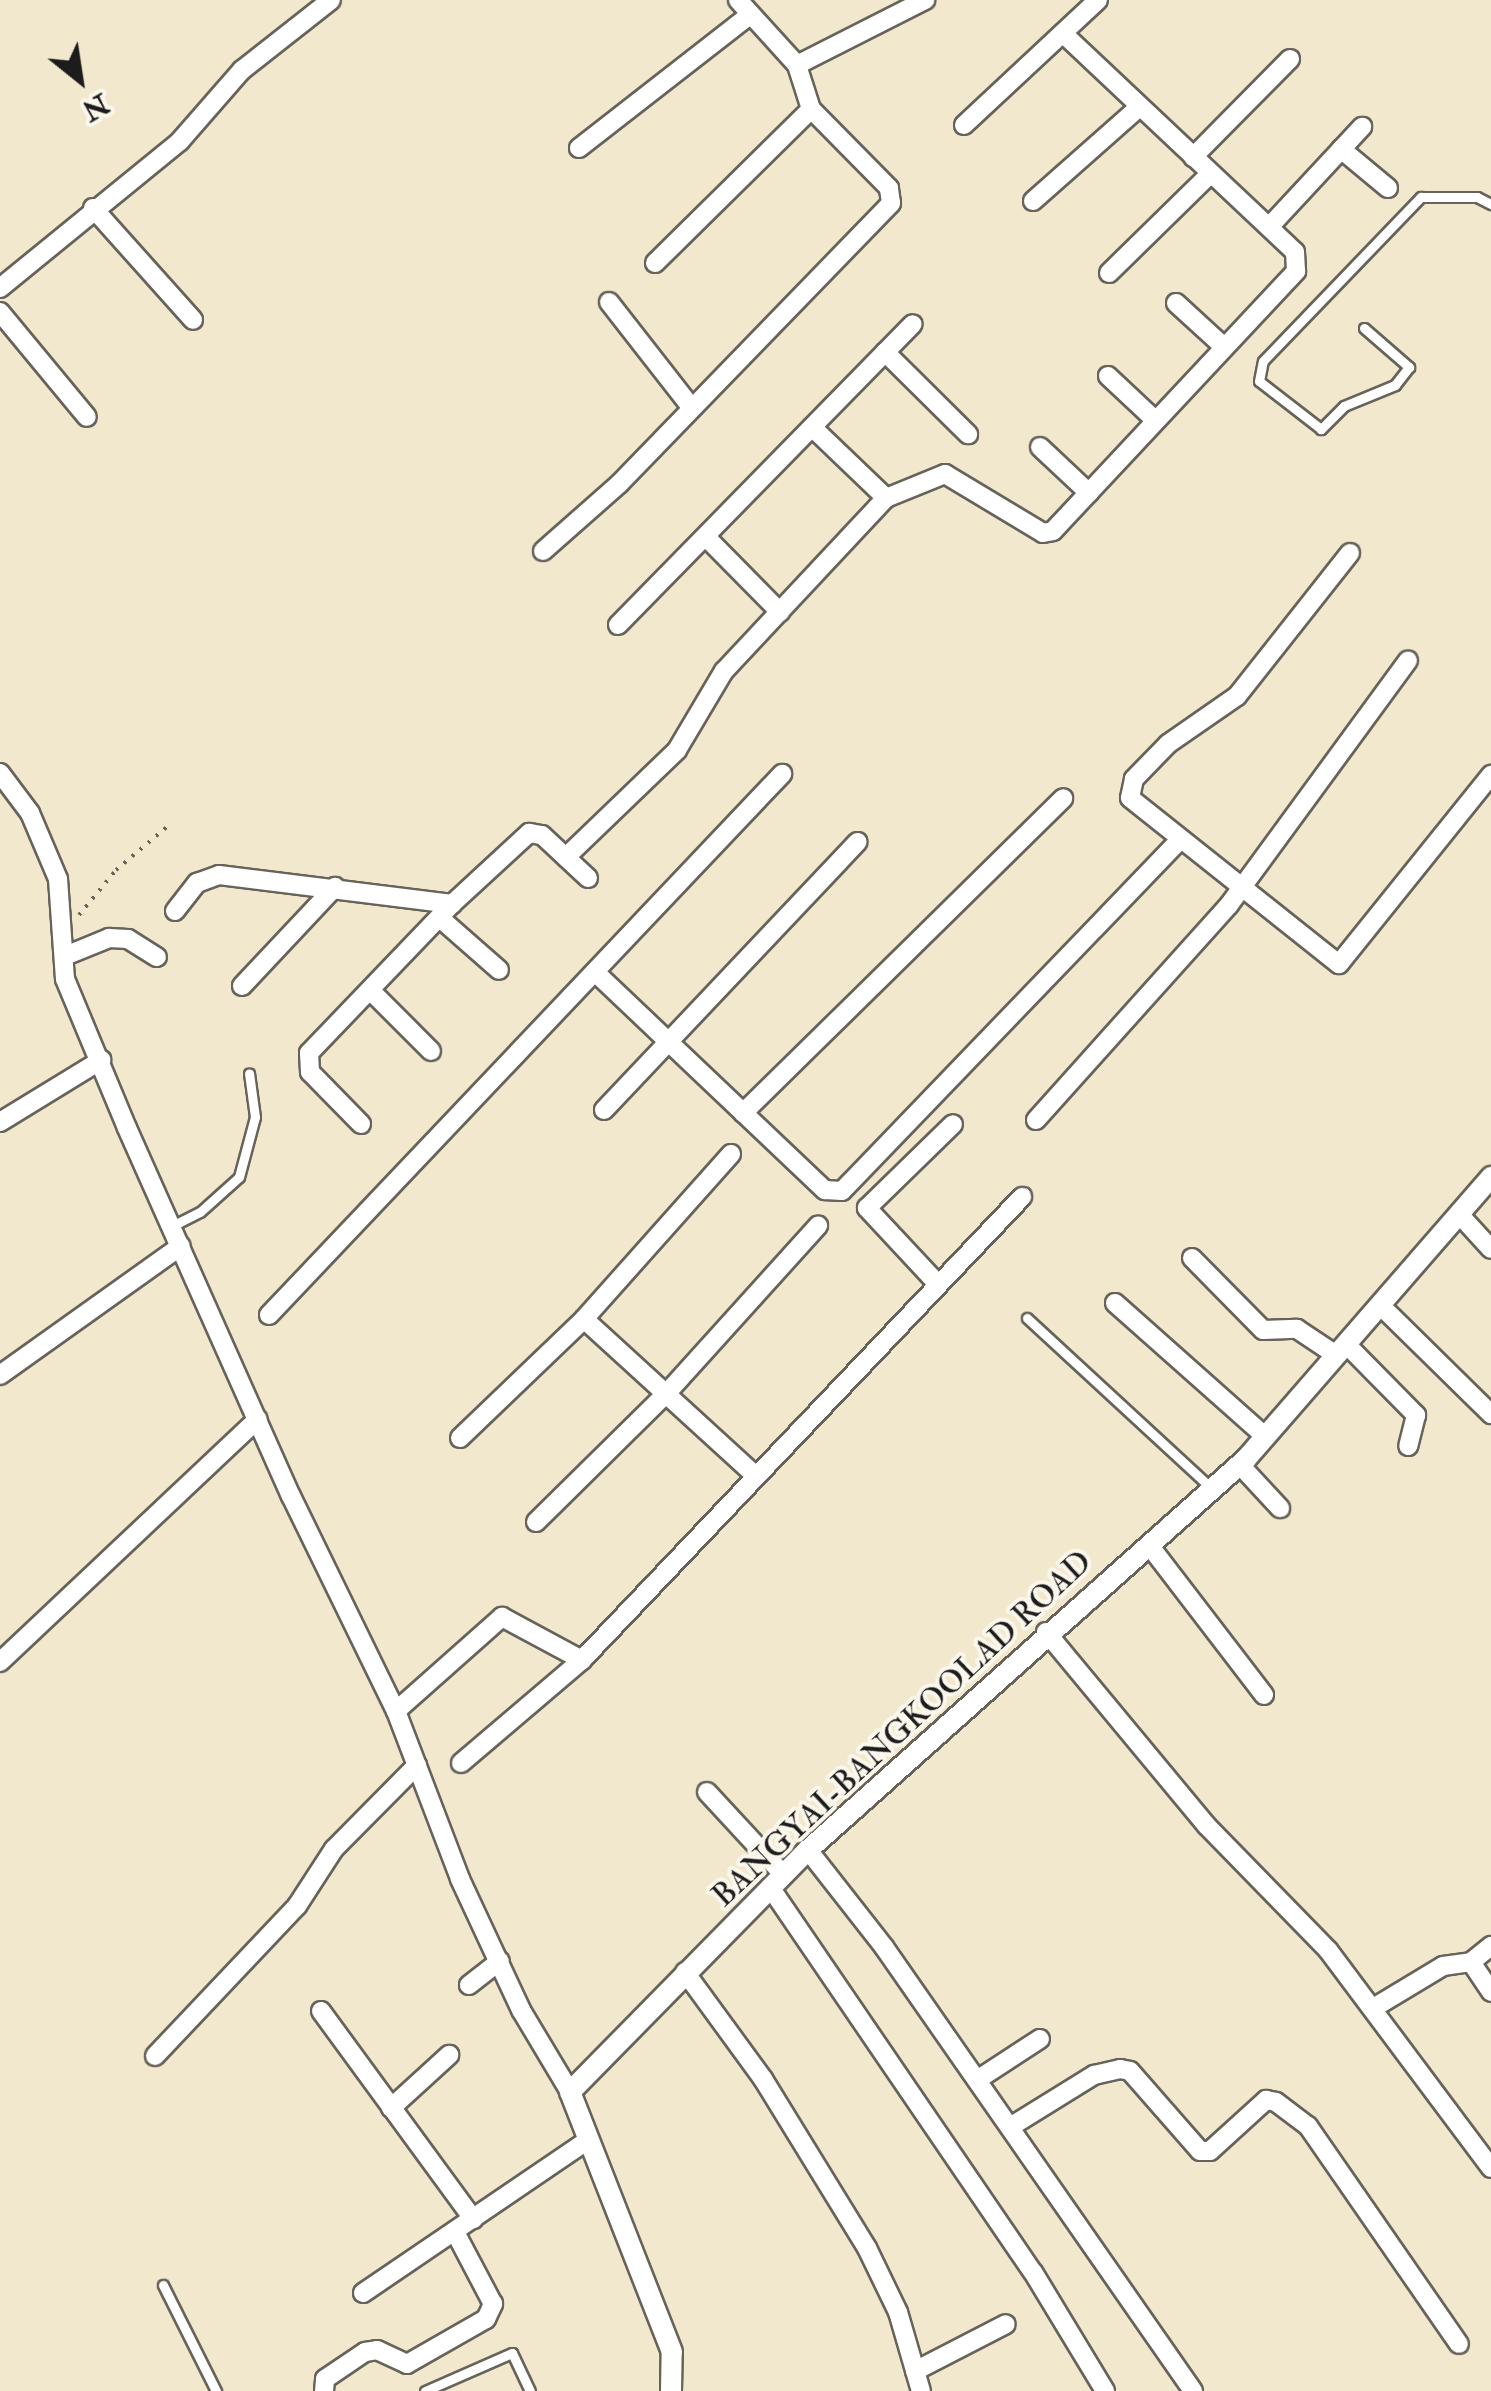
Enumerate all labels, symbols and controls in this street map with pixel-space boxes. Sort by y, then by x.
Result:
north arrow [30,30,130,130]
text: N [76,85,115,128]
street label: BANGYAI-BANGKOOLAD ROAD [704,1543,1100,1915]

